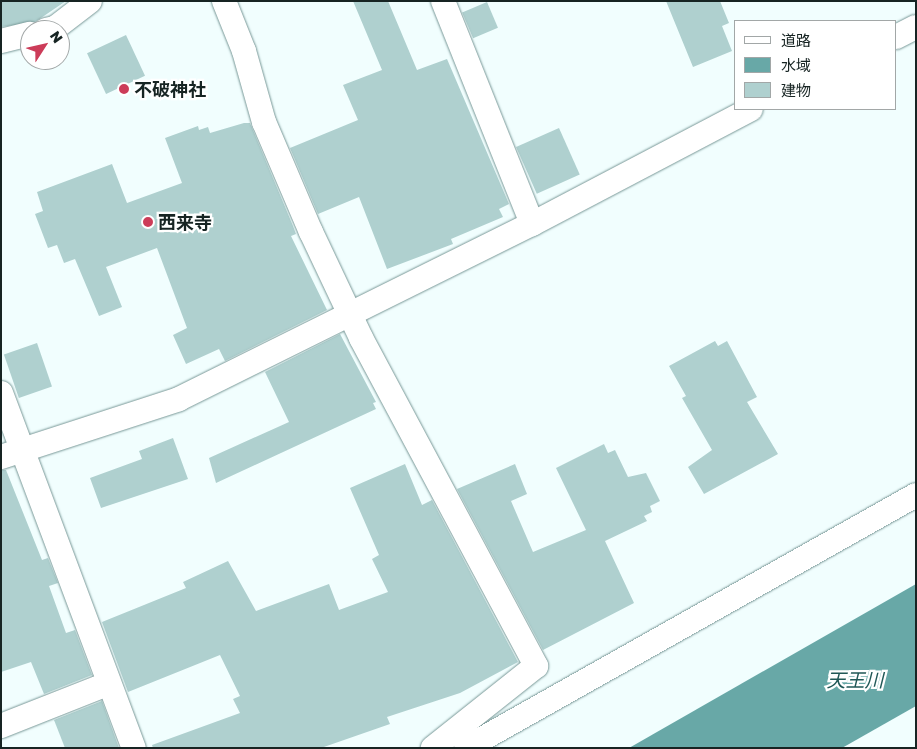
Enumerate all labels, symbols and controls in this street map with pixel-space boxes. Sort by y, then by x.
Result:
north arrow [20,20,70,70]
legend [734,20,897,110]
text: N [47,27,67,46]
text: 道路 [781,31,811,49]
text: 水域 [781,56,811,74]
place label: 不破神社 [134,78,206,100]
text: 建物 [781,81,811,99]
marker: 不破神社 [118,83,130,95]
place label: 西来寺 [158,211,212,233]
marker: 西来寺 [142,216,154,228]
water label: 天王川 [827,669,883,691]

